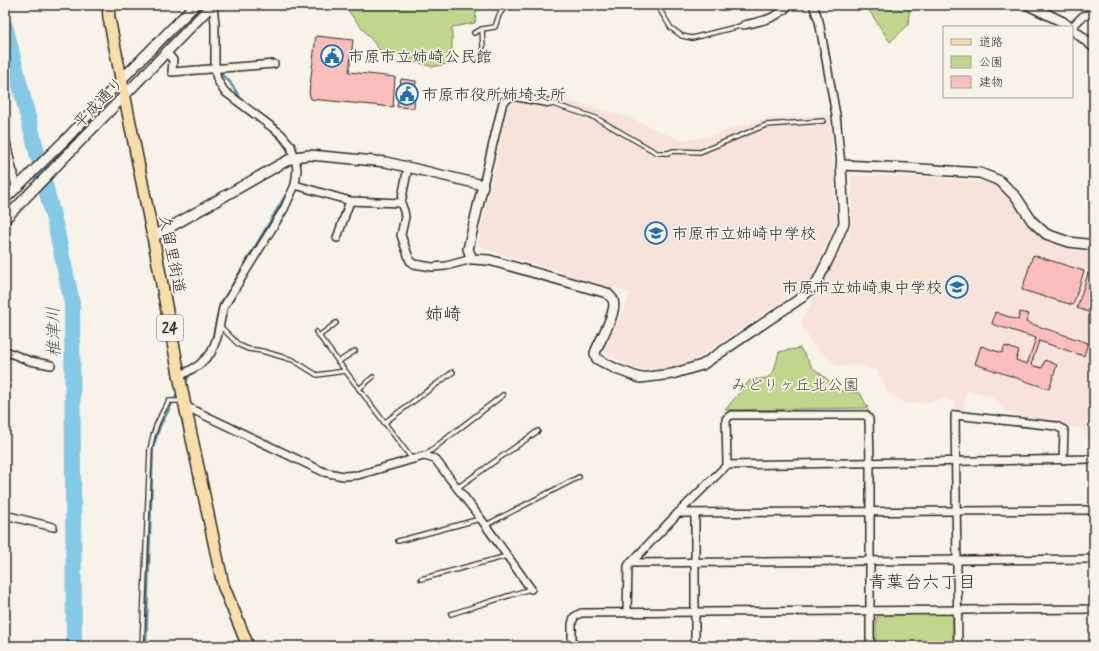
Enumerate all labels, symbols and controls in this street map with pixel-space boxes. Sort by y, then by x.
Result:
legend [943,26,1073,98]
text: 道路 [979,35,1003,51]
public building icon: 市原市立姉崎公民館 [319,43,345,69]
place label: 市原市立姉崎公民館 [348,47,492,68]
text: 公園 [979,55,1003,71]
street label: 平成通り [69,73,129,133]
text: 建物 [979,75,1003,91]
public building icon: 市原市役所姉埼支所 [394,81,420,107]
place label: 市原市役所姉埼支所 [422,85,566,106]
street label: 久留里街道 [154,213,189,296]
school or university icon: 市原市立姉崎中学校 [643,220,669,246]
place label: 市原市立姉崎中学校 [672,224,816,245]
school or university icon: 市原市立姉崎東中学校 [944,274,970,300]
place label: 市原市立姉崎東中学校 [782,278,942,299]
district label: 姉崎 [425,303,461,327]
water label: 椎津川 [43,306,65,358]
road number: 24 [157,315,183,341]
park label: みどりヶ丘北公園 [731,375,859,396]
district label: 青葉台六丁目 [868,571,976,595]

